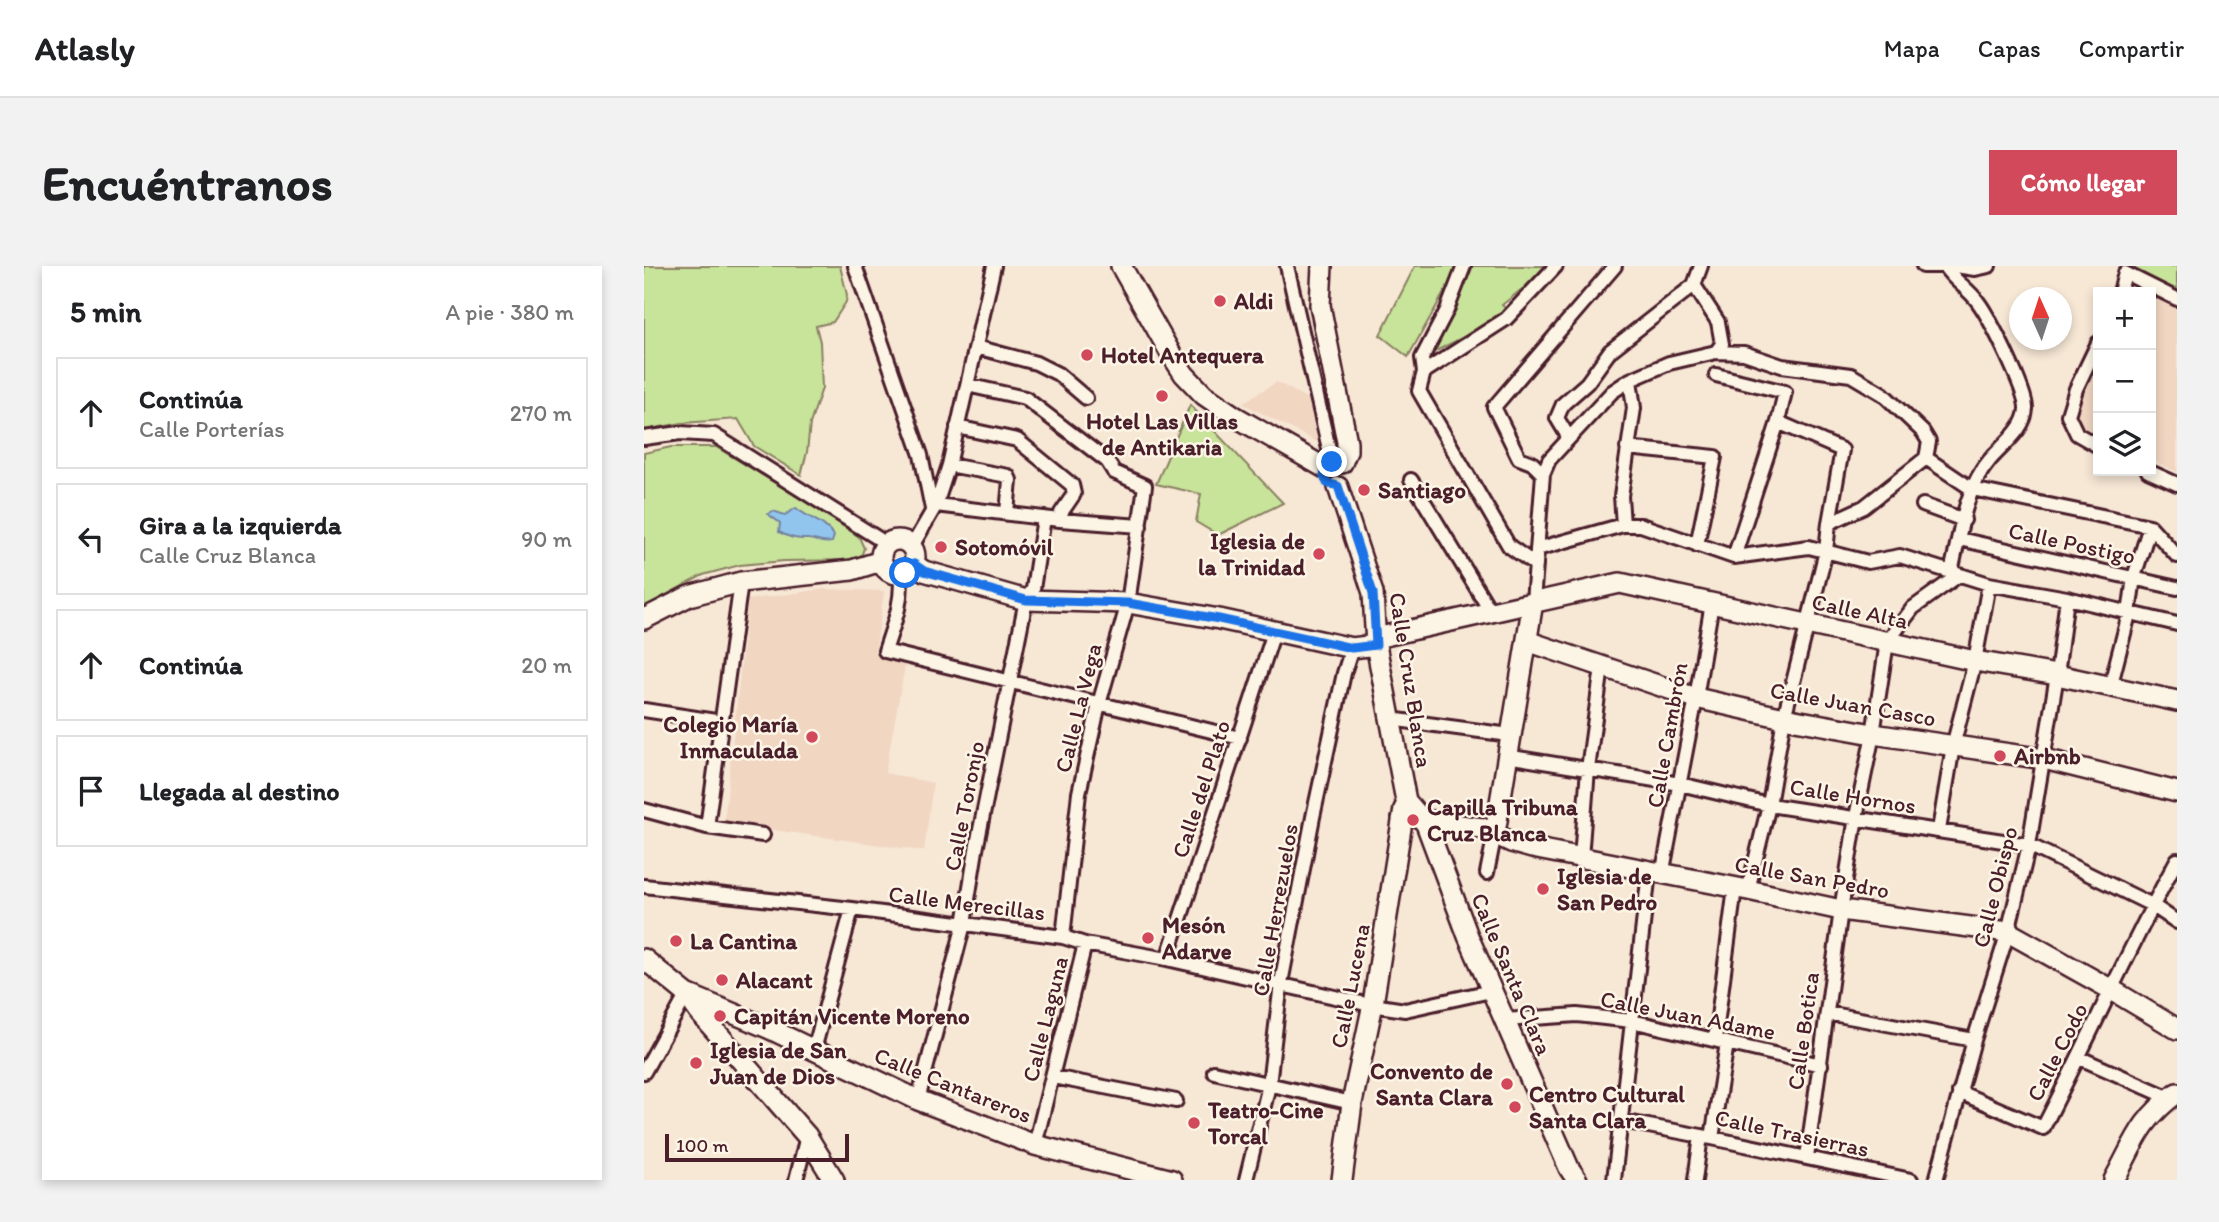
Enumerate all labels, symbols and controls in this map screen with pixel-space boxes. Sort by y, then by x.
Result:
text: Atlasly [35,29,135,68]
text: Mapa [1884,34,1940,63]
text: Capas [1978,34,2041,63]
text: Compartir [2079,34,2184,63]
button: Cómo llegar [1989,150,2177,215]
text: Encuéntranos [42,153,333,212]
place label: Aldi [1233,287,1273,315]
north arrow [2009,287,2072,350]
map controls [2093,287,2156,476]
button: + [2093,287,2156,350]
text: 5 min [70,293,141,330]
marker: Aldi [1212,293,1228,309]
text: A pie · 380 m [445,298,574,326]
place label: Hotel Antequera [1101,341,1265,369]
marker: Hotel Antequera [1079,347,1095,363]
button: − [2093,350,2156,413]
text: Continúa [139,383,243,415]
marker: Hotel Las Villas de Antikaria [1154,388,1170,404]
icon: ahead [72,394,110,432]
text: 270 m [510,399,572,427]
place label: Hotel Las Villas de Antikaria [1086,407,1238,461]
button: layers [2093,413,2156,476]
text: Calle Porterías [139,415,285,443]
route end [1316,446,1347,477]
place label: Santiago [1378,476,1466,504]
marker: Santiago [1356,482,1372,498]
text: Gira a la izquierda [139,509,342,541]
street label: Calle Postigo [2006,516,2138,570]
icon: left [72,520,110,558]
text: 90 m [521,525,572,553]
place label: Iglesia de la Trinidad [1198,527,1306,581]
place label: Sotomóvil [955,533,1054,561]
marker: Sotomóvil [933,539,949,555]
text: Calle Cruz Blanca [139,541,316,569]
marker: Iglesia de la Trinidad [1311,546,1327,562]
route start [889,557,920,588]
street label: Calle Alta [1809,587,1911,635]
street label: Calle Cruz Blanca [1383,590,1439,770]
street label: Calle La Vega [1048,640,1108,776]
icon: ahead [72,646,110,684]
text: Continúa [139,649,243,681]
text: 20 m [521,651,572,679]
street label: Calle Cambrón [1640,660,1694,810]
street label: Calle Juan Casco [1768,676,1938,732]
place label: Colegio María Inmaculada [663,710,799,764]
street label: Calle del Plato [1166,717,1236,861]
marker: Colegio María Inmaculada [804,729,820,745]
street label: Calle Toronjo [938,739,990,873]
place label: Airbnb [2013,742,2081,770]
marker: Airbnb [1992,748,2008,764]
icon: arrive [72,772,110,810]
street label: Calle Hornos [1788,772,1918,820]
text: Llegada al destino [139,775,340,807]
place label: Capilla Tribuna Cruz Blanca [1427,793,1579,847]
marker: Capilla Tribuna Cruz Blanca [1405,812,1421,828]
street label: Calle Herrezuelos [1246,822,1304,998]
street label: Calle Obispo [1966,824,2024,950]
street label: Calle San Pedro [1733,850,1891,904]
place label: Iglesia de San Pedro [1557,862,1658,916]
street label: Calle Merecillas [887,880,1047,926]
marker: Iglesia de San Pedro [1535,881,1551,897]
street label: Calle Santa Clara [1465,889,1559,1059]
place label: Mesón Adarve [1161,911,1232,965]
street label: Calle Lucena [1324,921,1376,1051]
place label: La Cantina [690,927,798,955]
marker: Mesón Adarve [1140,930,1156,946]
marker: La Cantina [668,933,684,949]
street label: Calle Laguna [1016,953,1074,1085]
place label: Alacant [735,966,813,994]
street label: Calle Botica [1781,970,1825,1092]
marker: Alacant [714,972,730,988]
street label: Calle Juan Adame [1598,984,1778,1046]
street label: Calle Codo [2020,998,2094,1106]
place label: Capitán Vicente Moreno [734,1002,970,1030]
marker: Capitán Vicente Moreno [712,1008,728,1024]
place label: Iglesia de San Juan de Dios [709,1036,847,1090]
street label: Calle Cantareros [870,1041,1036,1129]
marker: Iglesia de San Juan de Dios [688,1055,704,1071]
place label: Convento de Santa Clara [1370,1057,1494,1111]
marker: Convento de Santa Clara [1499,1076,1515,1092]
place label: Centro Cultural Santa Clara [1529,1080,1685,1134]
place label: Teatro-Cine Torcal [1207,1096,1324,1150]
marker: Centro Cultural Santa Clara [1507,1099,1523,1115]
street label: Calle Trasierras [1712,1103,1872,1163]
marker: Teatro-Cine Torcal [1186,1115,1202,1131]
scale bar [665,1131,849,1163]
text: 100 m [676,1134,728,1157]

